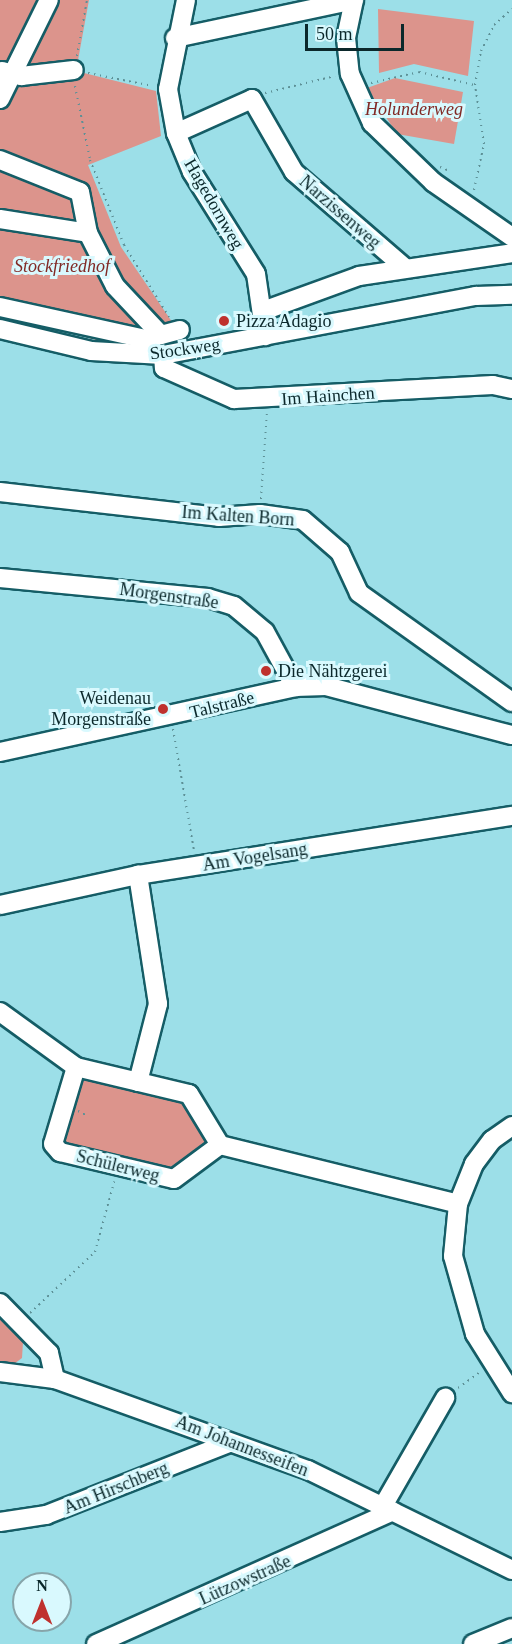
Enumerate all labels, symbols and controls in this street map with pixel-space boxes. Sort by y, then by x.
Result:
scale bar [308,12,407,50]
text: 50 m [316,24,353,44]
park label: Holunderweg [365,98,463,120]
street label: Hagedornweg [179,155,249,253]
street label: Narzissenweg [295,171,385,253]
park label: Stockfriedhof [14,255,110,277]
place label: Pizza Adagio [236,310,332,332]
marker: Pizza Adagio [217,314,231,328]
street label: Stockweg [148,333,222,365]
street label: Im Hainchen [281,382,375,410]
street label: Im Kalten Born [181,501,295,531]
street label: Morgenstraße [118,578,220,614]
place label: Die Nähtzgerei [278,660,387,682]
marker: Die Nähtzgerei [259,664,273,678]
street label: Talstraße [188,687,256,723]
place label: Weidenau Morgenstraße [51,688,151,730]
marker: Weidenau Morgenstraße [156,702,170,716]
street label: Am Vogelsang [201,838,309,876]
street label: Schülerweg [74,1145,162,1187]
street label: Am Johannesseifen [173,1411,311,1481]
street label: Am Hirschberg [60,1457,172,1519]
street label: Lützowstraße [196,1550,294,1610]
north arrow [12,1572,72,1632]
text: N [36,1577,48,1594]

